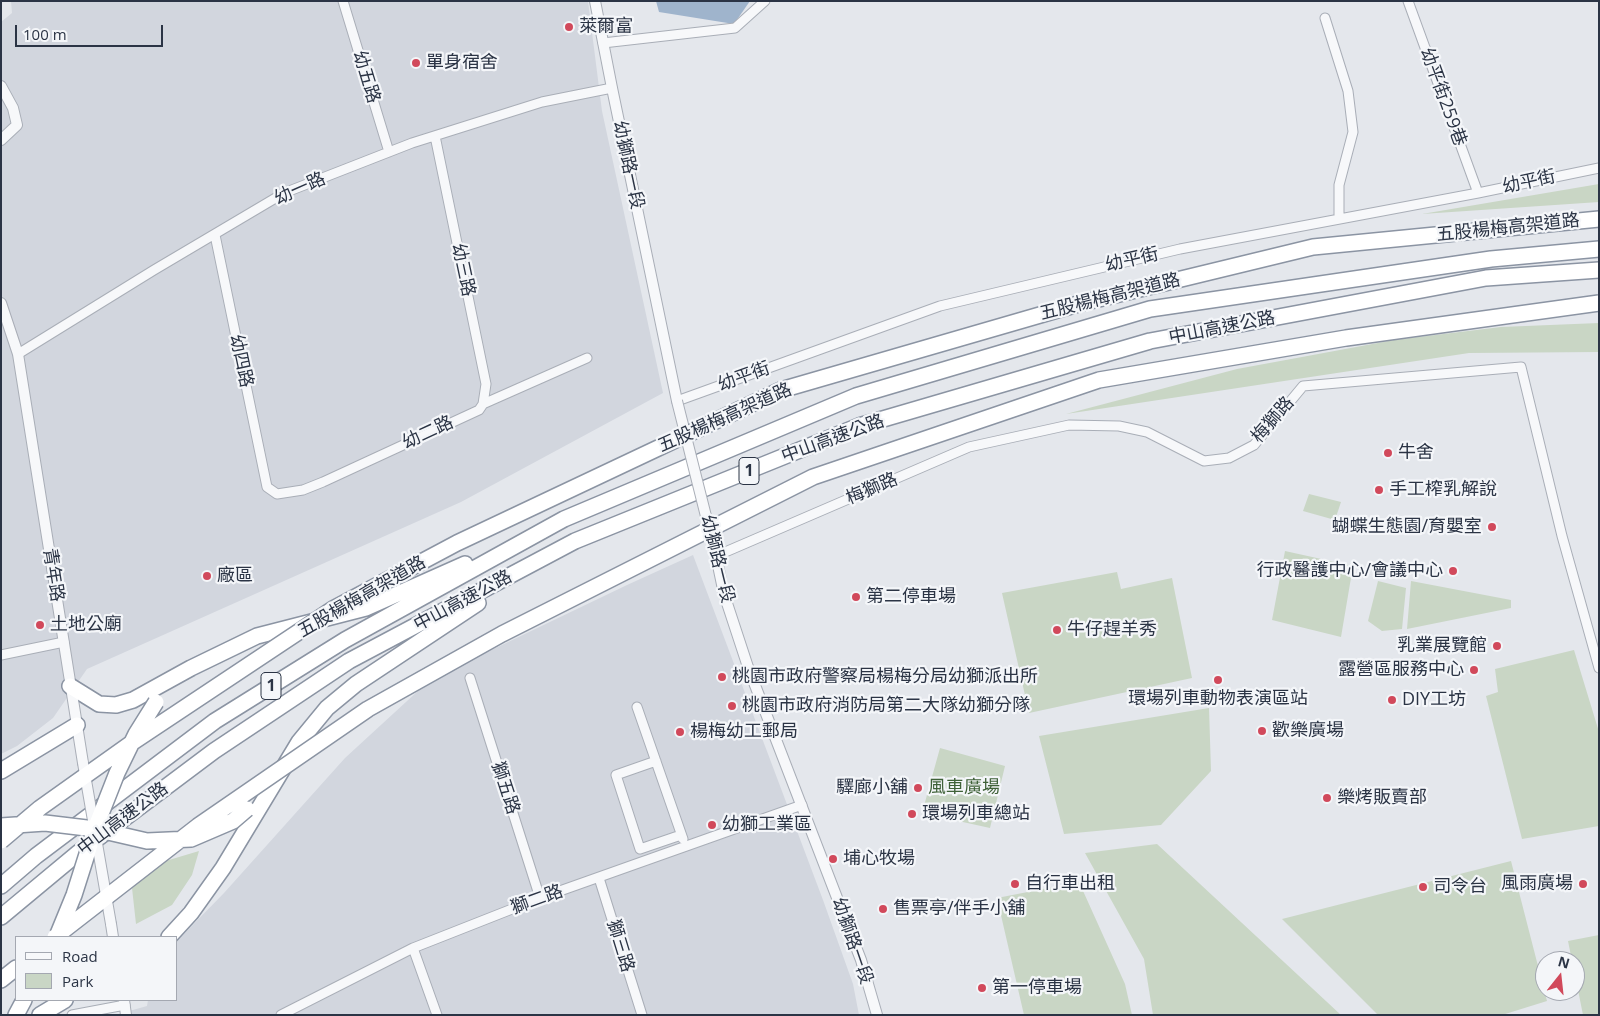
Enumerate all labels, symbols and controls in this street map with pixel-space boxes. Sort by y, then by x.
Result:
scale bar [18,15,165,47]
place label: 萊爾富 [579,16,633,38]
marker: 萊爾富 [563,21,575,33]
text: 100 m [23,24,67,44]
street label: 幼平街259巷 [1415,45,1471,149]
street label: 幼五路 [348,48,384,106]
place label: 單身宿舍 [426,52,498,74]
marker: 單身宿舍 [410,57,422,69]
street label: 幼獅路一段 [608,119,648,211]
street label: 幼平街 [1500,166,1558,198]
street label: 幼一路 [271,168,329,210]
street label: 五股楊梅高架道路 [1435,210,1581,246]
street label: 幼三路 [447,241,479,299]
street label: 幼平街 [1103,243,1161,277]
street label: 五股楊梅高架道路 [1038,269,1182,325]
street label: 中山高速公路 [1167,307,1277,349]
street label: 幼四路 [225,332,257,390]
street label: 幼平街 [715,358,773,396]
street label: 五股楊梅高架道路 [655,379,795,457]
street label: 梅獅路 [1247,393,1299,447]
street label: 中山高速公路 [779,410,887,468]
street label: 幼二路 [399,412,457,454]
place label: 牛舍 [1398,442,1434,464]
marker: 牛舍 [1382,447,1394,459]
road number: 1 [739,458,759,484]
street label: 梅獅路 [843,469,901,509]
place label: 手工榨乳解說 [1389,479,1497,501]
marker: 手工榨乳解說 [1373,484,1385,496]
street label: 幼獅路一段 [696,513,738,605]
place label: 蝴蝶生態園/育嬰室 [1331,516,1482,538]
marker: 蝴蝶生態園/育嬰室 [1486,521,1498,533]
street label: 青年路 [38,547,68,603]
street label: 五股楊梅高架道路 [294,552,430,642]
place label: 行政醫護中心/會議中心 [1256,560,1443,582]
place label: 廠區 [217,565,253,587]
marker: 行政醫護中心/會議中心 [1447,565,1459,577]
street label: 中山高速公路 [410,566,516,636]
marker: 廠區 [201,570,213,582]
place label: 第二停車場 [866,586,956,608]
marker: 第二停車場 [850,591,862,603]
place label: 土地公廟 [50,614,122,636]
marker: 土地公廟 [34,619,46,631]
place label: 牛仔趕羊秀 [1067,619,1157,641]
marker: 牛仔趕羊秀 [1051,624,1063,636]
place label: 乳業展覽館 [1397,635,1487,657]
marker: 乳業展覽館 [1491,640,1503,652]
place label: 露營區服務中心 [1338,659,1464,681]
marker: 露營區服務中心 [1468,664,1480,676]
place label: 桃園市政府警察局楊梅分局幼獅派出所 [732,666,1038,688]
marker: 桃園市政府警察局楊梅分局幼獅派出所 [716,671,728,683]
road number: 1 [261,672,281,699]
marker: 環場列車動物表演區站 [1212,674,1224,686]
place label: 環場列車動物表演區站 [1128,688,1308,710]
place label: DIY工坊 [1402,689,1466,711]
marker: DIY工坊 [1386,694,1398,706]
place label: 桃園市政府消防局第二大隊幼獅分隊 [742,695,1030,717]
marker: 桃園市政府消防局第二大隊幼獅分隊 [726,700,738,712]
place label: 歡樂廣場 [1272,720,1344,742]
place label: 楊梅幼工郵局 [690,721,798,743]
marker: 歡樂廣場 [1256,725,1268,737]
marker: 楊梅幼工郵局 [674,726,686,738]
street label: 獅五路 [486,759,524,817]
place label: 驛廊小舖 [836,777,908,799]
park label: 風車廣場 [928,777,1000,799]
street label: 中山高速公路 [73,778,173,860]
marker: 驛廊小舖 [912,782,924,794]
place label: 樂烤販賣部 [1337,787,1427,809]
marker: 樂烤販賣部 [1321,792,1333,804]
place label: 環場列車總站 [922,803,1030,825]
marker: 環場列車總站 [906,808,918,820]
place label: 幼獅工業區 [722,814,812,836]
marker: 幼獅工業區 [706,819,718,831]
place label: 埔心牧場 [843,848,915,870]
marker: 埔心牧場 [827,853,839,865]
place label: 自行車出租 [1025,873,1115,895]
place label: 風雨廣場 [1501,873,1573,895]
place label: 司令台 [1433,876,1487,898]
marker: 自行車出租 [1009,878,1021,890]
marker: 風雨廣場 [1577,878,1589,890]
street label: 獅二路 [508,881,566,919]
marker: 司令台 [1417,881,1429,893]
street label: 幼獅路一段 [827,895,877,987]
place label: 售票亭/伴手小舖 [893,898,1026,920]
marker: 售票亭/伴手小舖 [877,903,889,915]
street label: 獅三路 [602,917,638,975]
legend [15,936,178,1001]
text: Road [62,946,98,966]
north arrow [1535,951,1585,1001]
text: N [1556,951,1572,973]
text: Park [62,971,93,991]
place label: 第一停車場 [992,977,1082,999]
marker: 第一停車場 [976,982,988,994]

